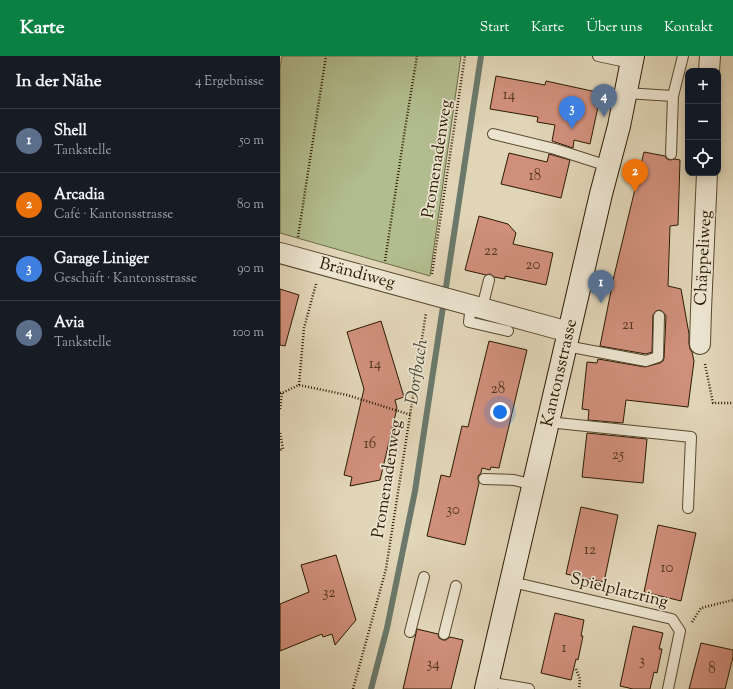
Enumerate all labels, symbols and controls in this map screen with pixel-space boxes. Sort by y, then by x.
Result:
text: Karte [20,15,65,42]
text: Start [480,18,509,38]
text: Karte [531,18,564,38]
text: Über uns [586,18,642,38]
text: Kontakt [664,18,713,38]
map controls [685,68,721,176]
button: + [685,68,721,104]
text: In der Nähe [16,70,102,94]
text: 4 Ergebnisse [195,73,264,91]
pin: 4 [591,84,617,117]
house number: 14 [503,85,516,106]
pin: 3 [559,96,585,129]
street label: Promenadenweg [417,98,459,220]
button: − [685,104,721,140]
text: Shell [54,121,87,142]
text: 1 [27,132,31,150]
text: 50 m [239,132,264,150]
button: locate [685,140,721,176]
text: Tankstelle [54,142,112,160]
pin: 2 [622,159,648,192]
house number: 18 [529,166,541,187]
text: Arcadia [54,185,105,206]
text: 2 [26,196,32,214]
text: 80 m [237,196,264,214]
text: Café · Kantonsstrasse [54,206,173,224]
street label: Chäppeliweg [690,210,718,306]
house number: 22 [484,241,498,262]
text: Garage Liniger [54,249,149,270]
street label: Brändiweg [316,252,398,296]
house number: 20 [526,255,541,276]
text: 3 [26,260,32,278]
text: 90 m [237,260,264,278]
text: Geschäft · Kantonsstrasse [54,270,197,288]
pin: 1 [588,270,614,303]
text: Avia [54,313,84,334]
house number: 21 [622,315,634,336]
street label: Kantonsstrasse [536,317,584,429]
text: 4 [26,324,32,342]
text: 100 m [232,324,264,342]
text: Tankstelle [54,334,112,352]
water label: Dorfbach [400,337,436,407]
house number: 14 [369,354,382,375]
house number: 28 [491,379,505,400]
your location [490,402,510,422]
street label: Promenadenweg [367,418,409,540]
house number: 16 [364,434,376,455]
house number: 25 [612,445,624,466]
house number: 30 [446,500,460,521]
house number: 12 [584,540,596,561]
house number: 10 [661,558,674,579]
street label: Spielplatzring [568,567,670,615]
house number: 32 [322,583,336,604]
house number: 1 [561,638,567,659]
house number: 3 [639,651,645,672]
house number: 34 [426,654,440,675]
house number: 8 [708,659,716,680]

